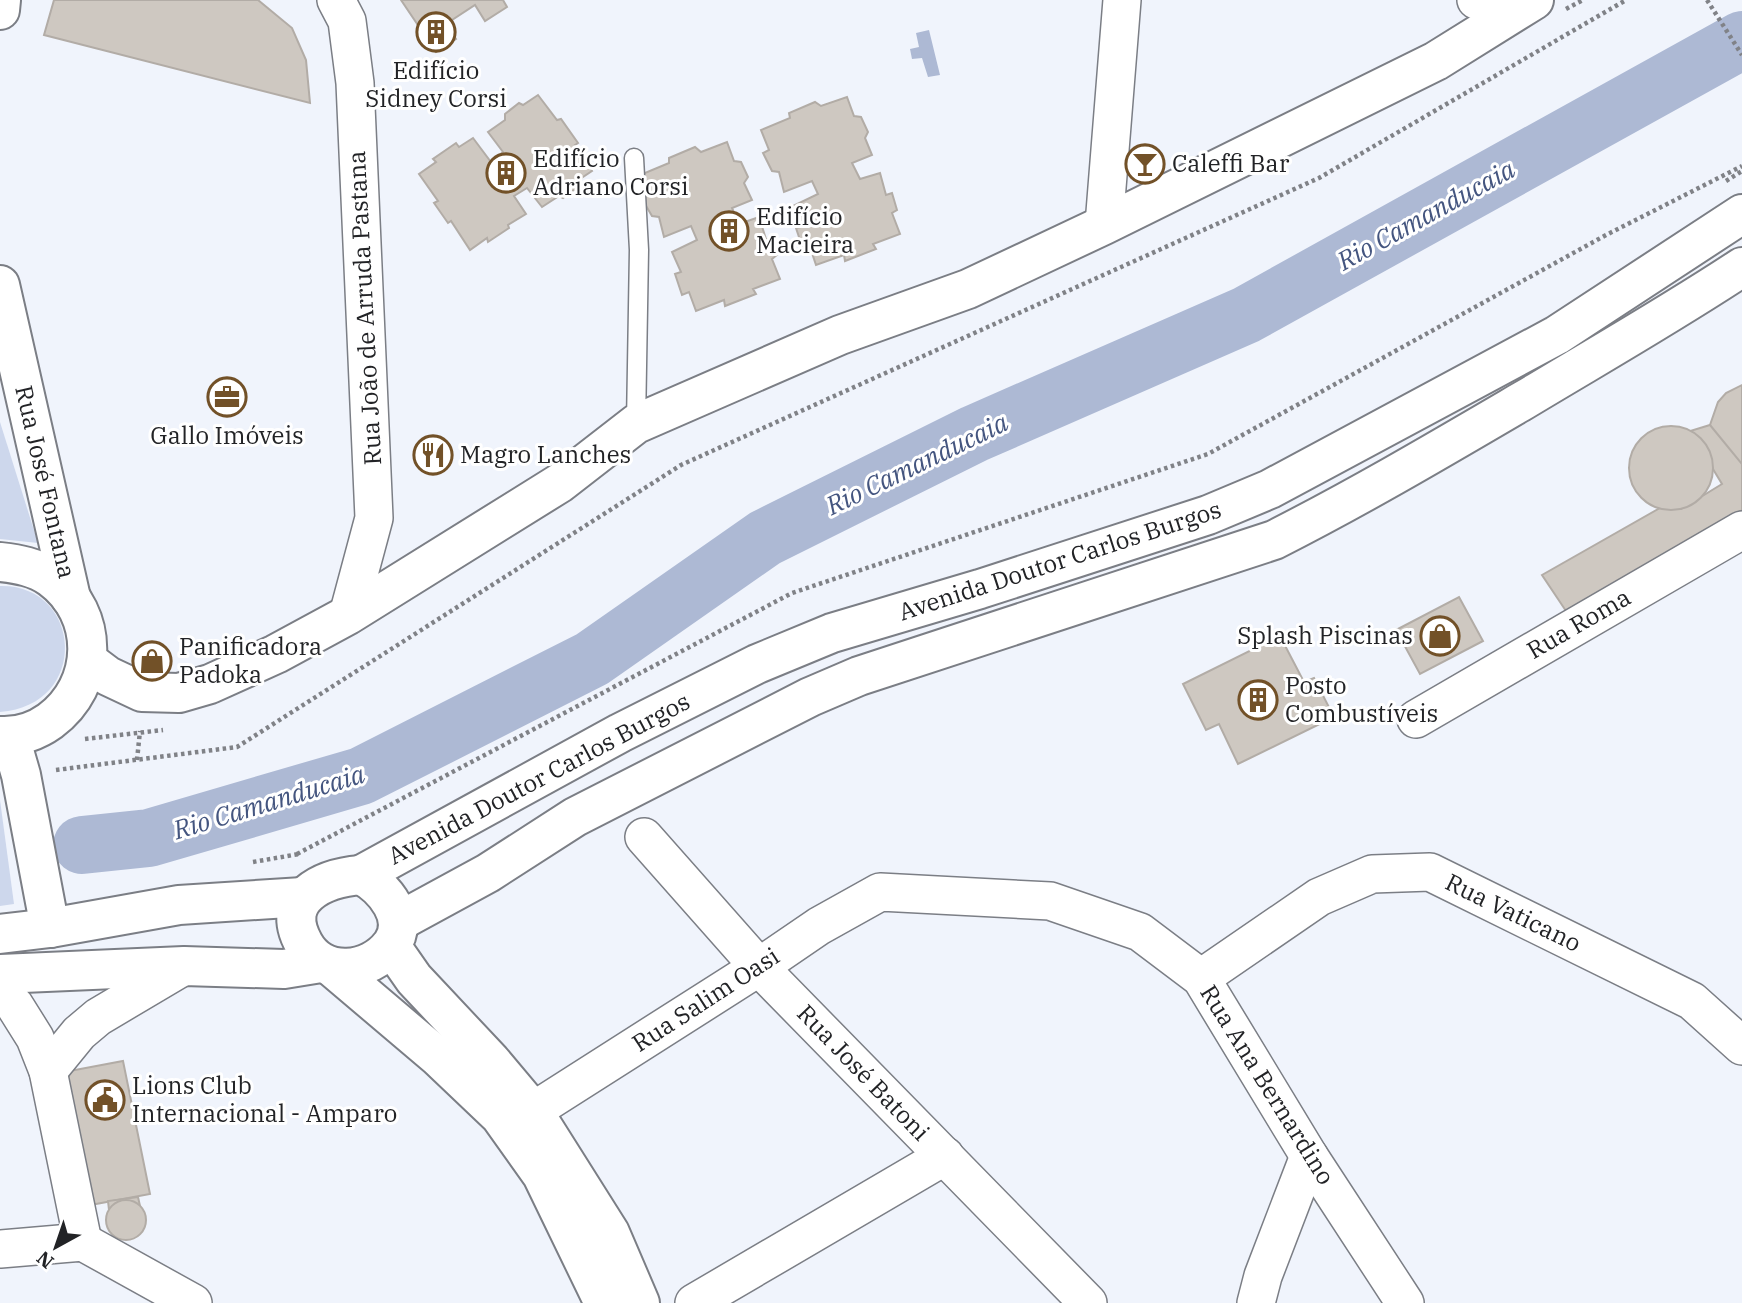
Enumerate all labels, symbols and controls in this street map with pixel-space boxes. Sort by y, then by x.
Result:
building icon: Edifício Sidney Corsi [415,11,457,53]
place label: Edifício Sidney Corsi [365,54,507,114]
place label: Edifício Adriano Corsi [533,142,688,202]
bar icon: Caleffi Bar [1124,143,1166,185]
place label: Caleffi Bar [1172,147,1290,179]
street label: Rua João de Arruda Pastana [340,150,388,466]
water label: Rio Camanducaia [1330,151,1521,278]
building icon: Edifício Adriano Corsi [485,152,527,194]
place label: Edifício Macieira [756,200,854,260]
building icon: Edifício Macieira [708,210,750,252]
office icon: Gallo Imóveis [206,376,248,418]
street label: Rua José Fontana [8,382,84,581]
water label: Rio Camanducaia [819,404,1013,522]
place label: Gallo Imóveis [150,419,304,451]
restaurant icon: Magro Lanches [412,434,454,476]
place label: Magro Lanches [460,438,631,470]
street label: Avenida Doutor Carlos Burgos [894,493,1225,627]
street label: Rua Roma [1521,581,1636,666]
shop icon: Splash Piscinas [1419,615,1461,657]
place label: Splash Piscinas [1237,619,1413,651]
place label: Panificadora Padoka [179,630,322,690]
shop icon: Panificadora Padoka [131,640,173,682]
place label: Posto Combustíveis [1285,669,1438,729]
building icon: Posto Combustíveis [1237,679,1279,721]
street label: Avenida Doutor Carlos Burgos [382,685,695,871]
water label: Rio Camanducaia [168,756,369,847]
street label: Rua Vaticano [1440,865,1587,959]
street label: Rua Salim Oasi [626,940,785,1059]
street label: Rua Ana Bernardino [1193,979,1342,1190]
street label: Rua José Batoni [790,997,937,1147]
place label: Lions Club Internacional - Amparo [132,1069,397,1129]
public building icon: Lions Club Internacional - Amparo [84,1079,126,1121]
north arrow [21,1212,91,1282]
text: N [32,1246,59,1274]

